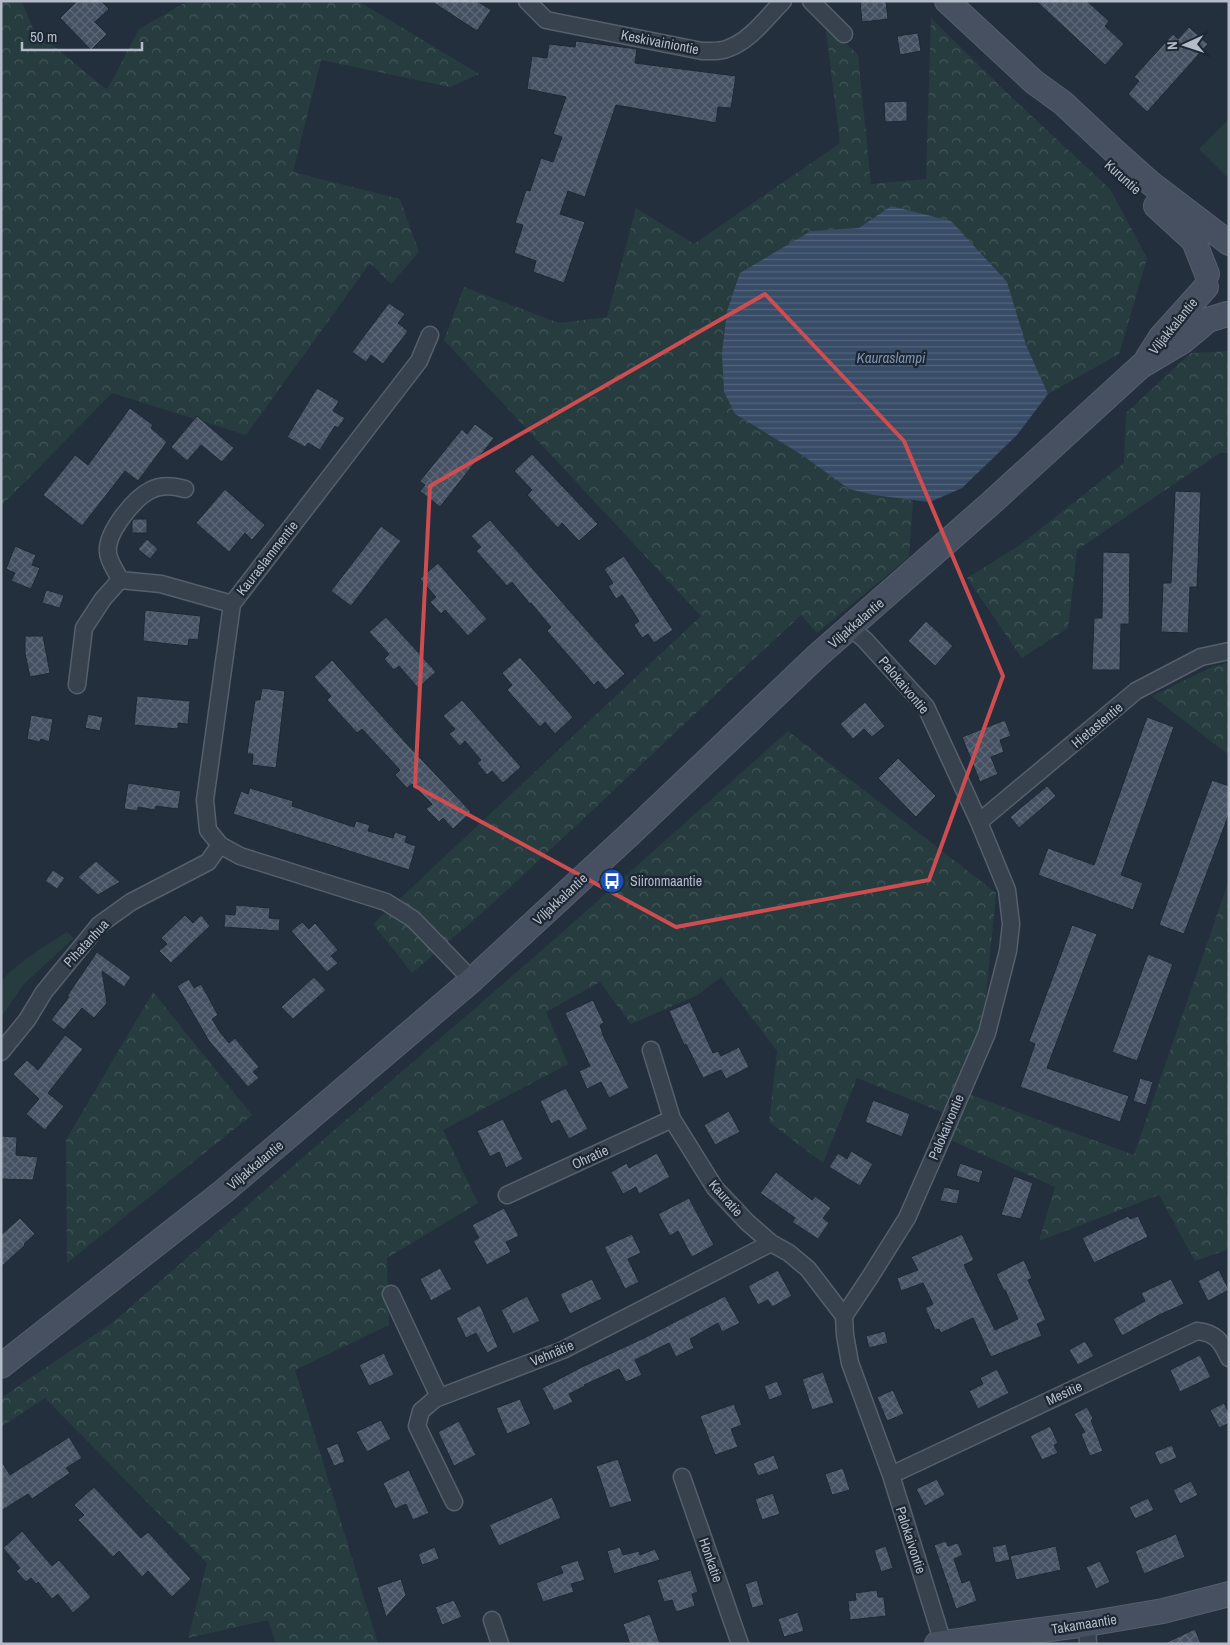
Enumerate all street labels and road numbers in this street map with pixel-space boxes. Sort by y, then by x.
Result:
street label: Keskivainiontie [619,26,701,58]
street label: Kuruntie [1101,156,1145,198]
street label: Viljakkalantie [1145,294,1201,358]
street label: Kauraslammentie [232,517,302,599]
street label: Viljakkalantie [824,594,888,652]
street label: Palokaivontie [875,653,933,717]
street label: Hietastentie [1067,698,1127,752]
street label: Viljakkalantie [529,869,591,929]
street label: Pihatanhua [59,915,113,971]
street label: Palokaivontie [924,1091,968,1163]
street label: Viljakkalantie [223,1136,287,1194]
street label: Ohratie [569,1141,611,1173]
street label: Kauratie [705,1176,747,1220]
street label: Vehnätie [528,1336,576,1370]
street label: Mesitie [1043,1377,1085,1409]
street label: Palokaivontie [892,1504,930,1576]
street label: Honkatie [695,1535,727,1585]
street label: Takamaantie [1050,1610,1118,1638]

